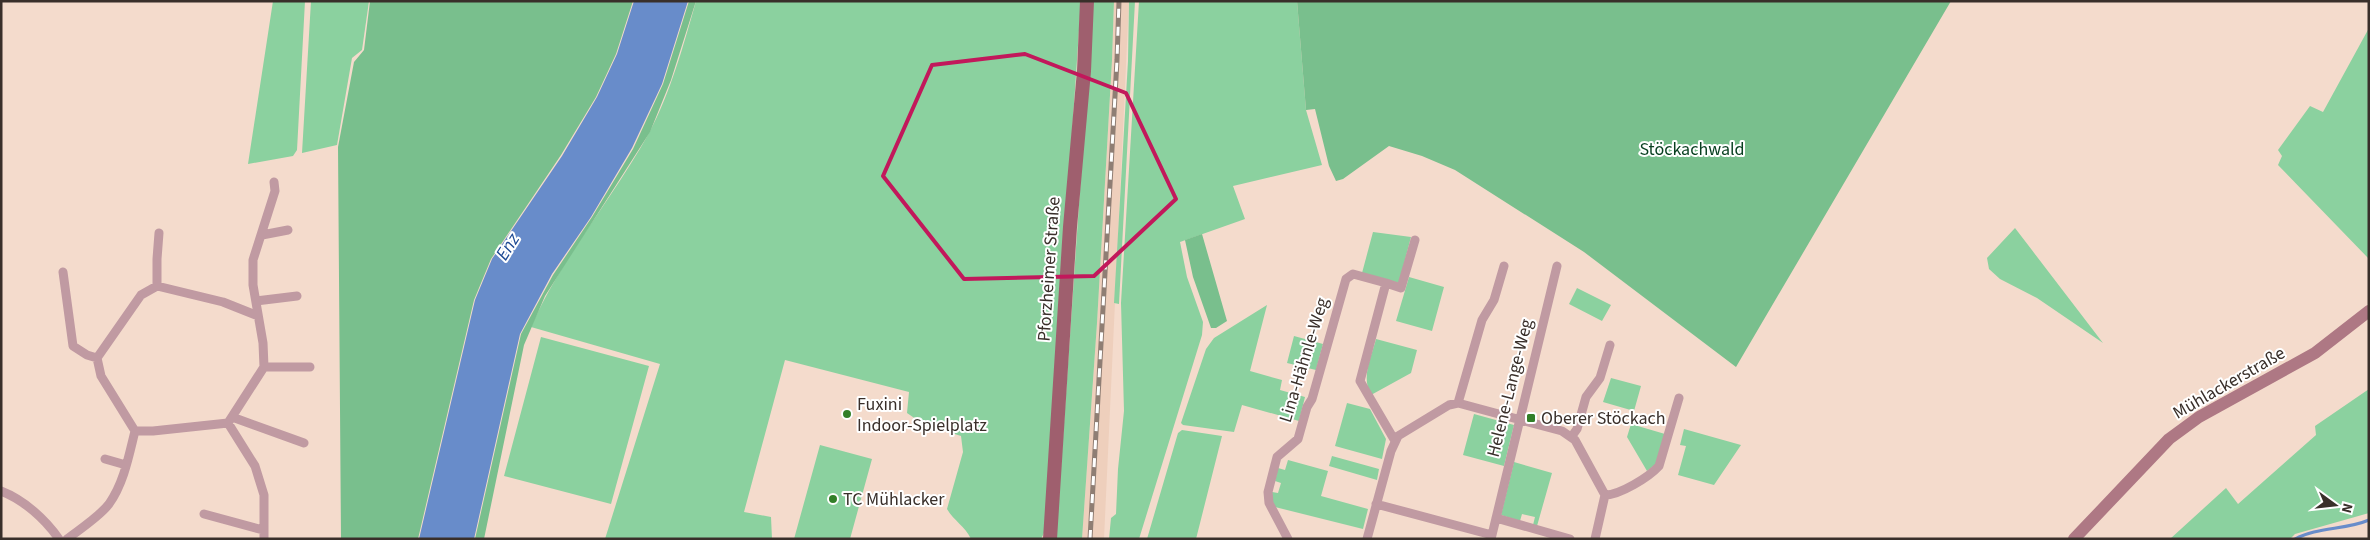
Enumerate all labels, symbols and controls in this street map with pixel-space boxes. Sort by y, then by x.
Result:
park label: Stöckachwald [1639,137,1745,162]
street label: Pforzheimer Straße [1031,196,1067,342]
water label: Enz [489,227,527,266]
street label: Lina-Hähnle-Weg [1273,295,1335,425]
street label: Helene-Lange-Weg [1481,316,1539,460]
street label: Mühlackerstraße [2168,341,2290,425]
place label: Fuxini Indoor-Spielplatz [857,392,987,438]
place label: Oberer Stöckach [1541,406,1665,431]
marker: Fuxini Indoor-Spielplatz [841,408,853,420]
marker: Oberer Stöckach [1525,412,1537,424]
north arrow [2310,480,2360,530]
place label: TC Mühlacker [843,487,945,512]
marker: TC Mühlacker [827,493,839,505]
text: N [2336,501,2357,515]

